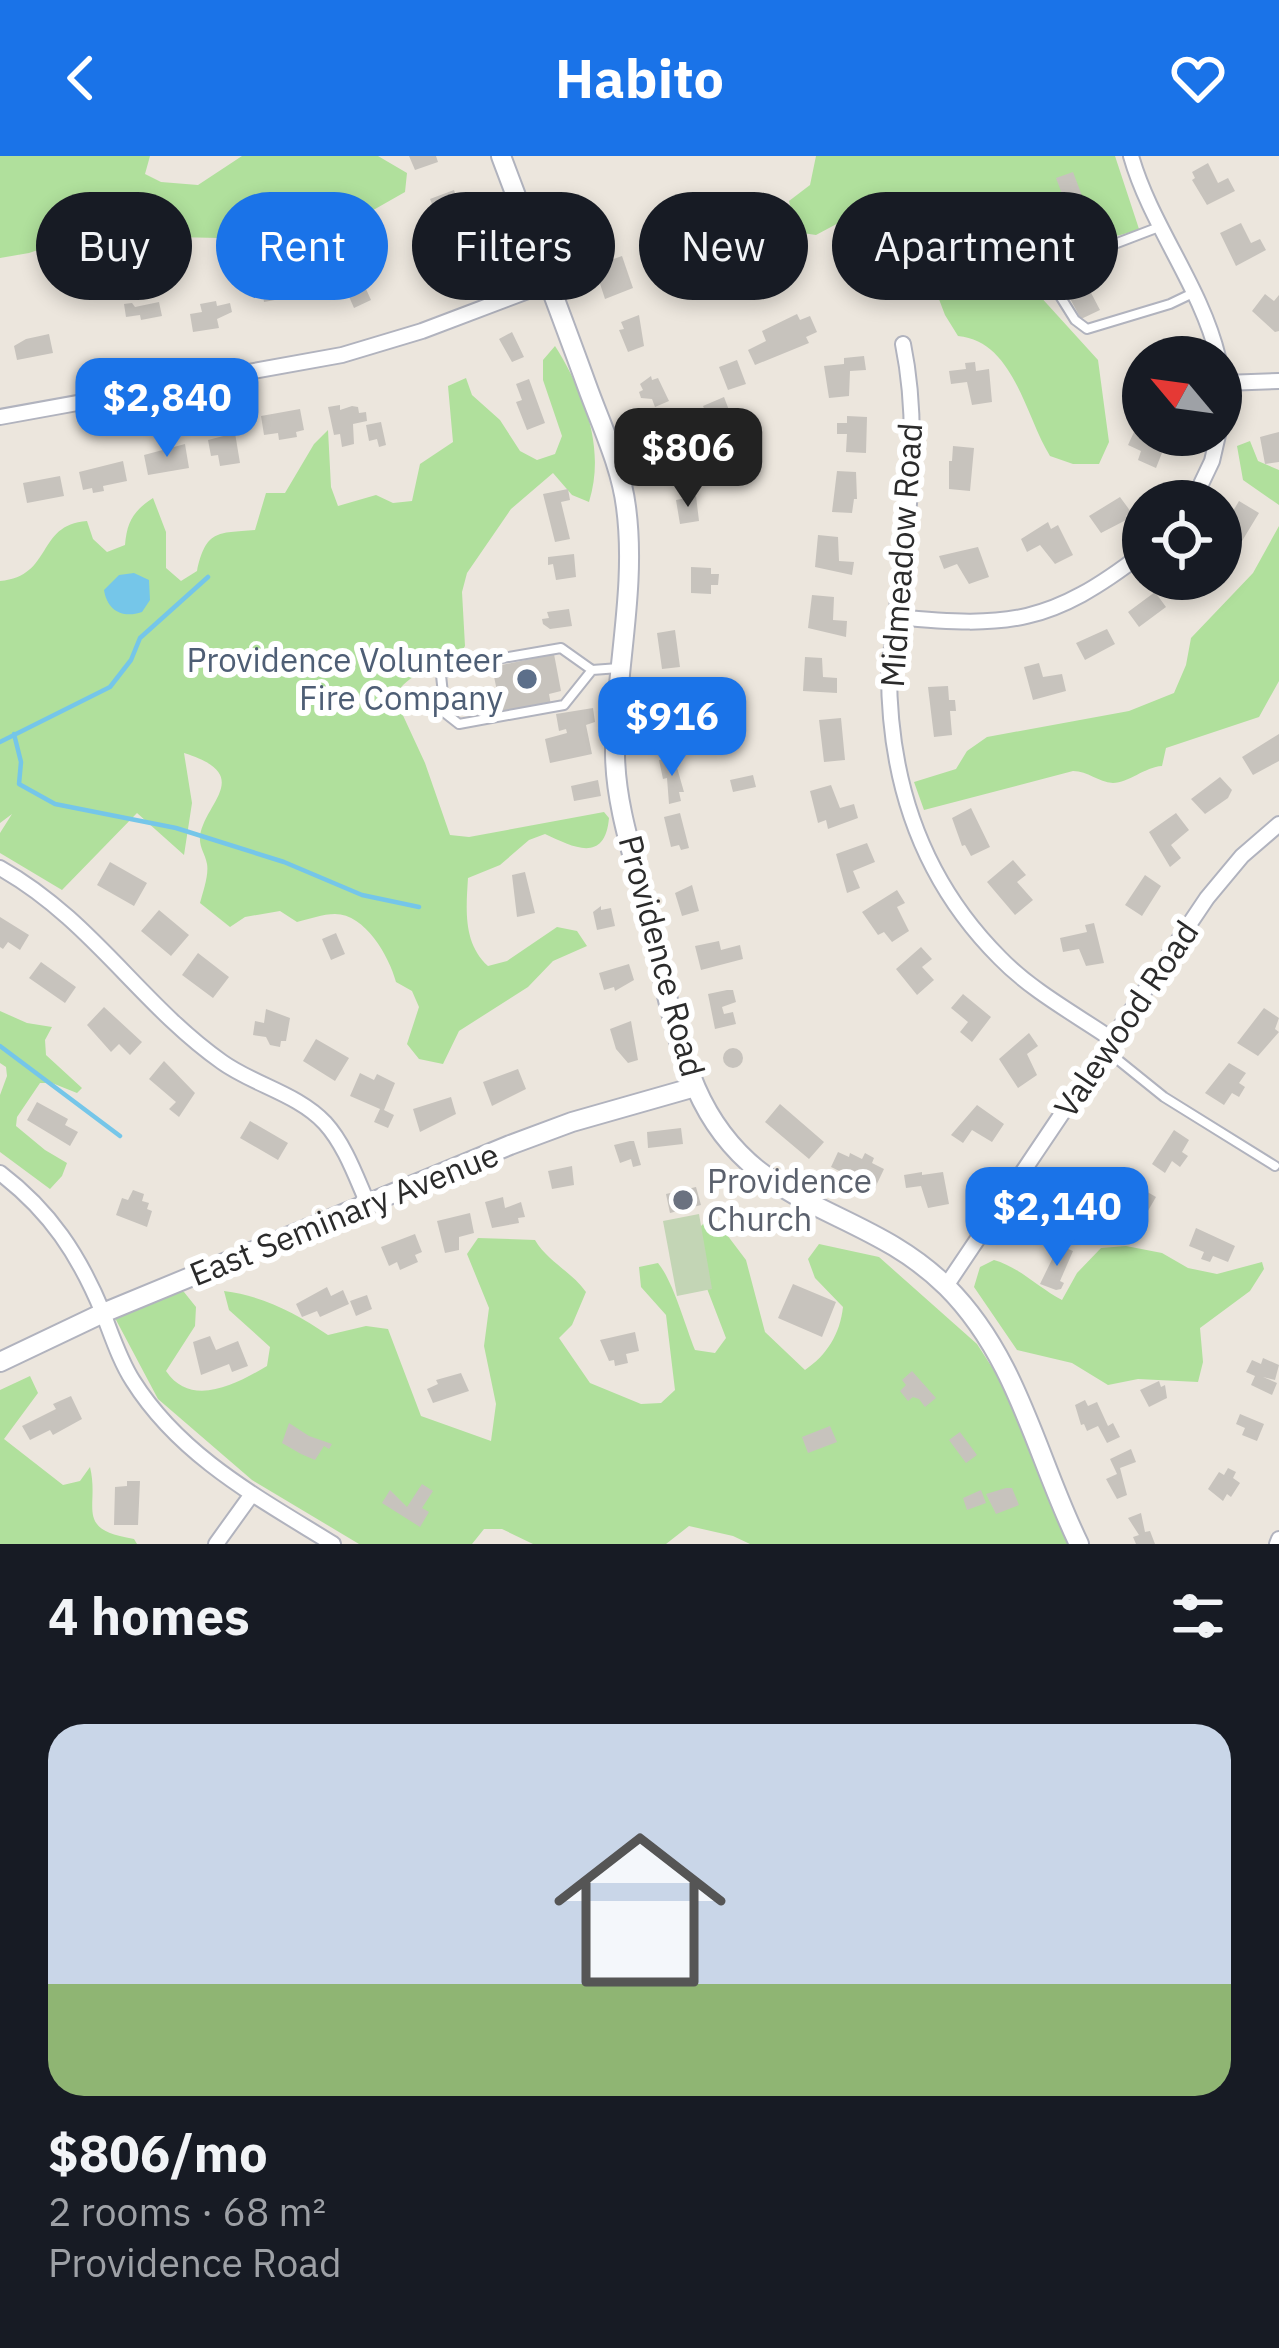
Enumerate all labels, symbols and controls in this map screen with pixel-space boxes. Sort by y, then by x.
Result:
text: Habito [555,43,724,113]
icon: back [48,45,114,111]
icon: heart [1165,45,1231,111]
chip: Buy [36,192,192,300]
chip: Rent [216,192,388,300]
chip: Filters [412,192,615,300]
chip: New [639,192,808,300]
chip: Apartment [832,192,1118,300]
north arrow [1122,336,1242,456]
map controls [1122,336,1242,600]
pin: $2,840 [69,358,265,460]
text: $2,840 [102,371,232,422]
pin: $806 [617,408,759,510]
text: $806 [641,421,735,472]
street label: Midmeadow Road [870,421,931,689]
button: locate [1122,480,1242,600]
place label: Providence Volunteer Fire Company [187,638,503,719]
marker: Providence Volunteer Fire Company [514,666,540,692]
pin: $916 [601,677,743,779]
text: $916 [625,690,719,741]
street label: Providence Road [610,830,715,1081]
street label: Valewood Road [1044,912,1207,1125]
street label: East Seminary Avenue [183,1132,505,1295]
place label: Providence Church [707,1159,872,1240]
pin: $2,140 [959,1167,1155,1269]
text: $2,140 [992,1180,1122,1231]
marker: Providence Church [670,1187,696,1213]
text: 4 homes [48,1583,250,1649]
icon: filters [1165,1583,1231,1649]
icon: home [532,1802,748,2018]
text: $806/mo [48,2120,268,2186]
text: 2 rooms · 68 m² [48,2186,326,2237]
text: Providence Road [48,2237,342,2288]

